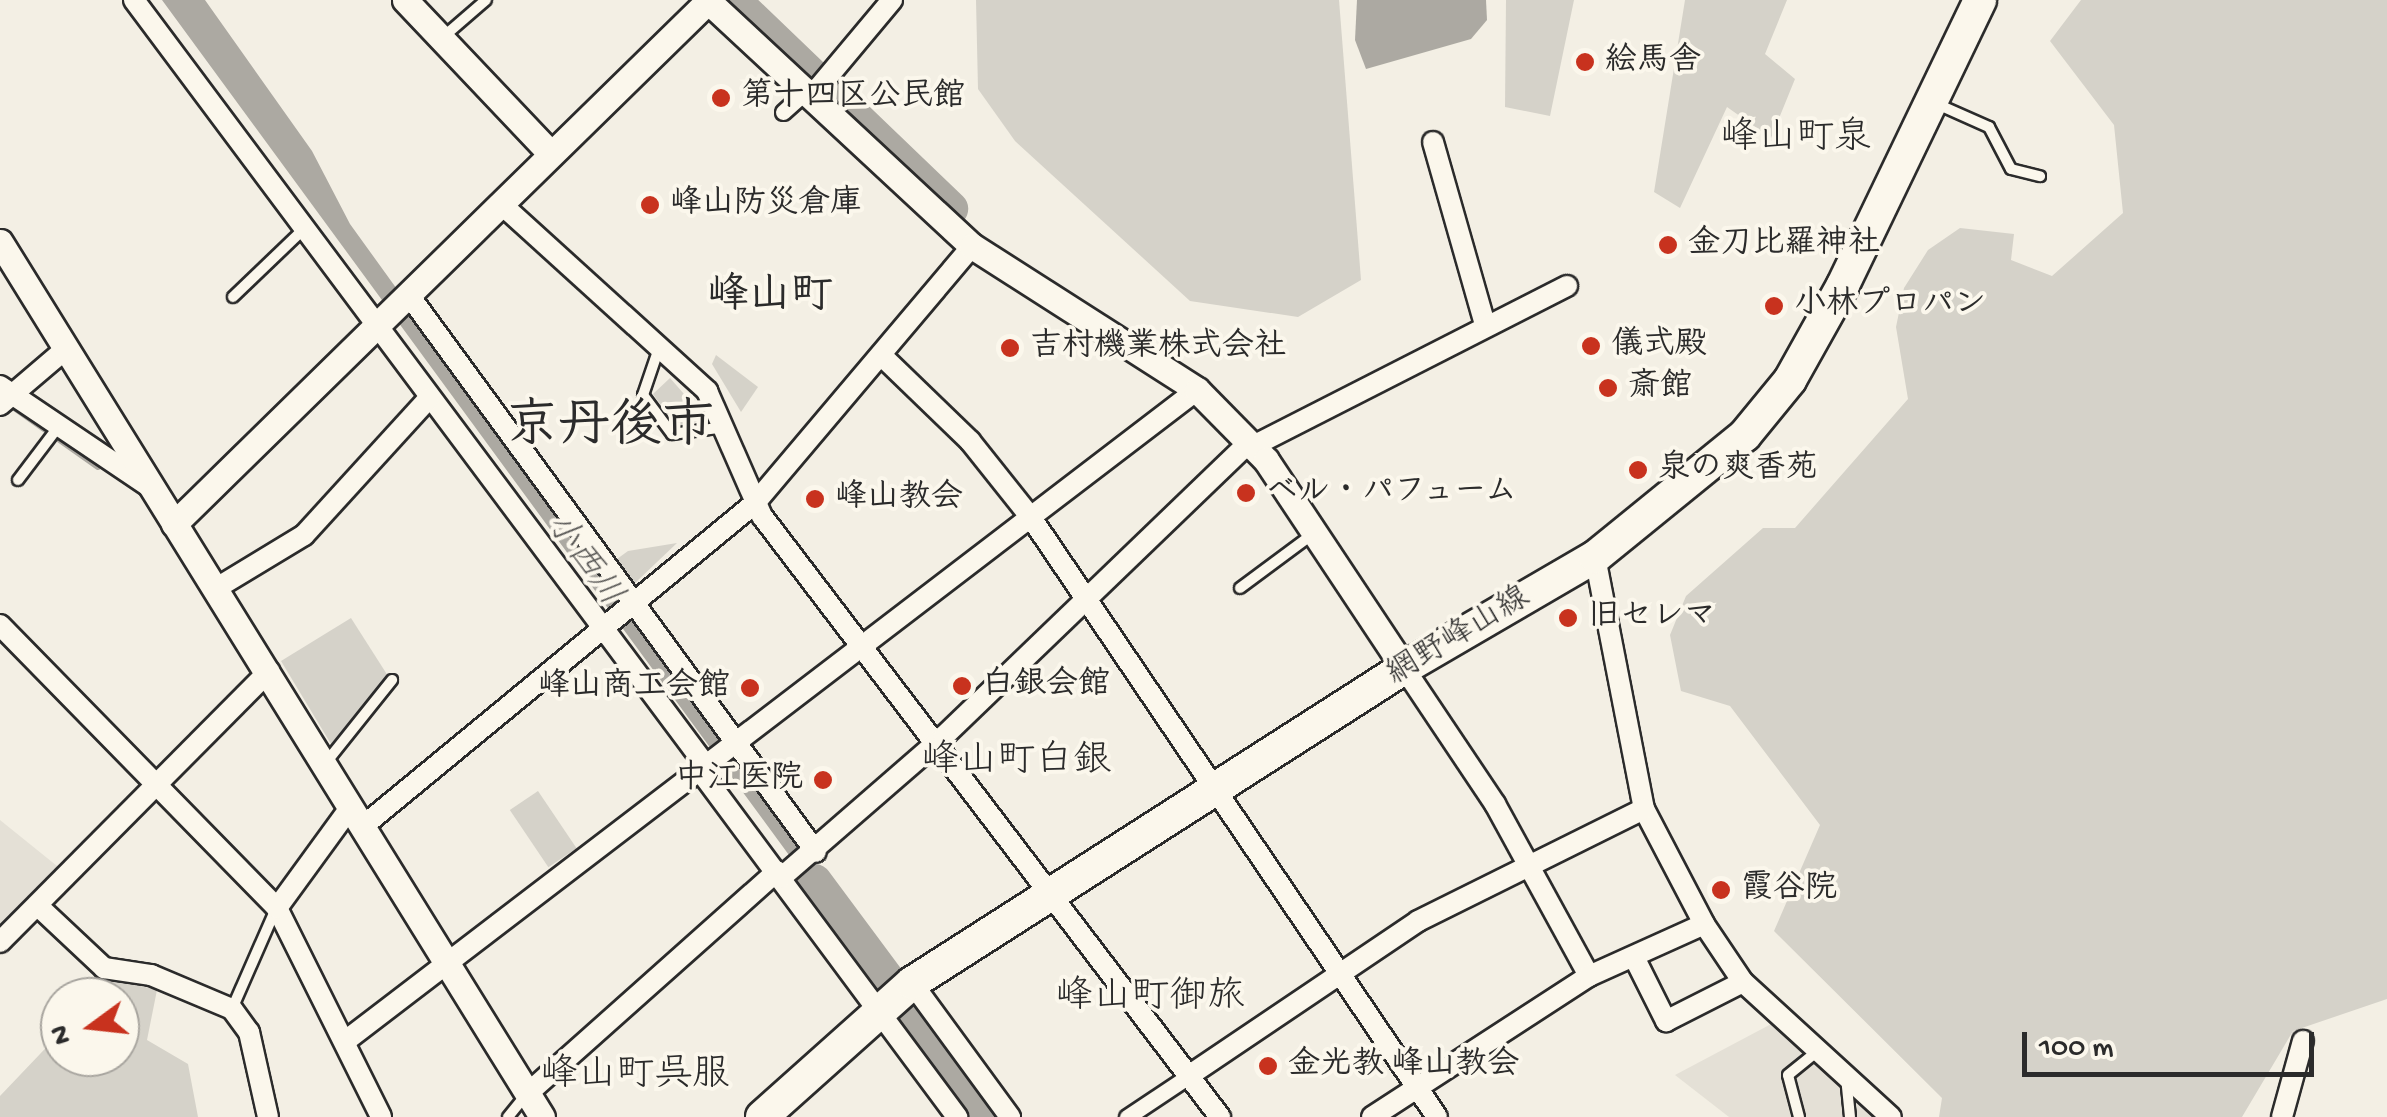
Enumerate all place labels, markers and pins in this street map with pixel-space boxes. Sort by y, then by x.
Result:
place label: 絵馬舎 [1605,43,1701,81]
marker: 絵馬舎 [1574,51,1596,73]
place label: 第十四区公民館 [741,79,965,117]
marker: 第十四区公民館 [710,87,732,109]
place label: 峰山防災倉庫 [670,186,862,224]
marker: 峰山防災倉庫 [639,194,661,216]
place label: 金刀比羅神社 [1688,226,1880,264]
marker: 金刀比羅神社 [1657,234,1679,256]
place label: 小林プロパン [1794,287,1986,325]
marker: 小林プロパン [1763,295,1785,317]
place label: 儀式殿 [1611,327,1707,365]
place label: 吉村機業株式会社 [1030,329,1286,367]
marker: 儀式殿 [1580,335,1602,357]
marker: 吉村機業株式会社 [999,337,1021,359]
place label: 斎館 [1628,369,1692,407]
marker: 斎館 [1597,377,1619,399]
place label: 泉の爽香苑 [1658,451,1818,489]
marker: 泉の爽香苑 [1627,459,1649,481]
place label: ベル・パフューム [1266,474,1521,512]
place label: 峰山教会 [835,480,963,518]
marker: ベル・パフューム [1235,482,1257,504]
marker: 峰山教会 [804,488,826,510]
place label: 旧セレマ [1588,599,1716,637]
marker: 旧セレマ [1557,607,1579,629]
place label: 白銀会館 [982,667,1110,705]
place label: 峰山商工会館 [538,669,730,707]
marker: 白銀会館 [951,675,973,697]
marker: 峰山商工会館 [739,677,761,699]
place label: 中江医院 [675,761,803,799]
marker: 中江医院 [812,769,834,791]
place label: 霞谷院 [1741,871,1837,909]
marker: 霞谷院 [1710,879,1732,901]
place label: 金光教 峰山教会 [1288,1047,1520,1085]
marker: 金光教 峰山教会 [1257,1055,1279,1077]

